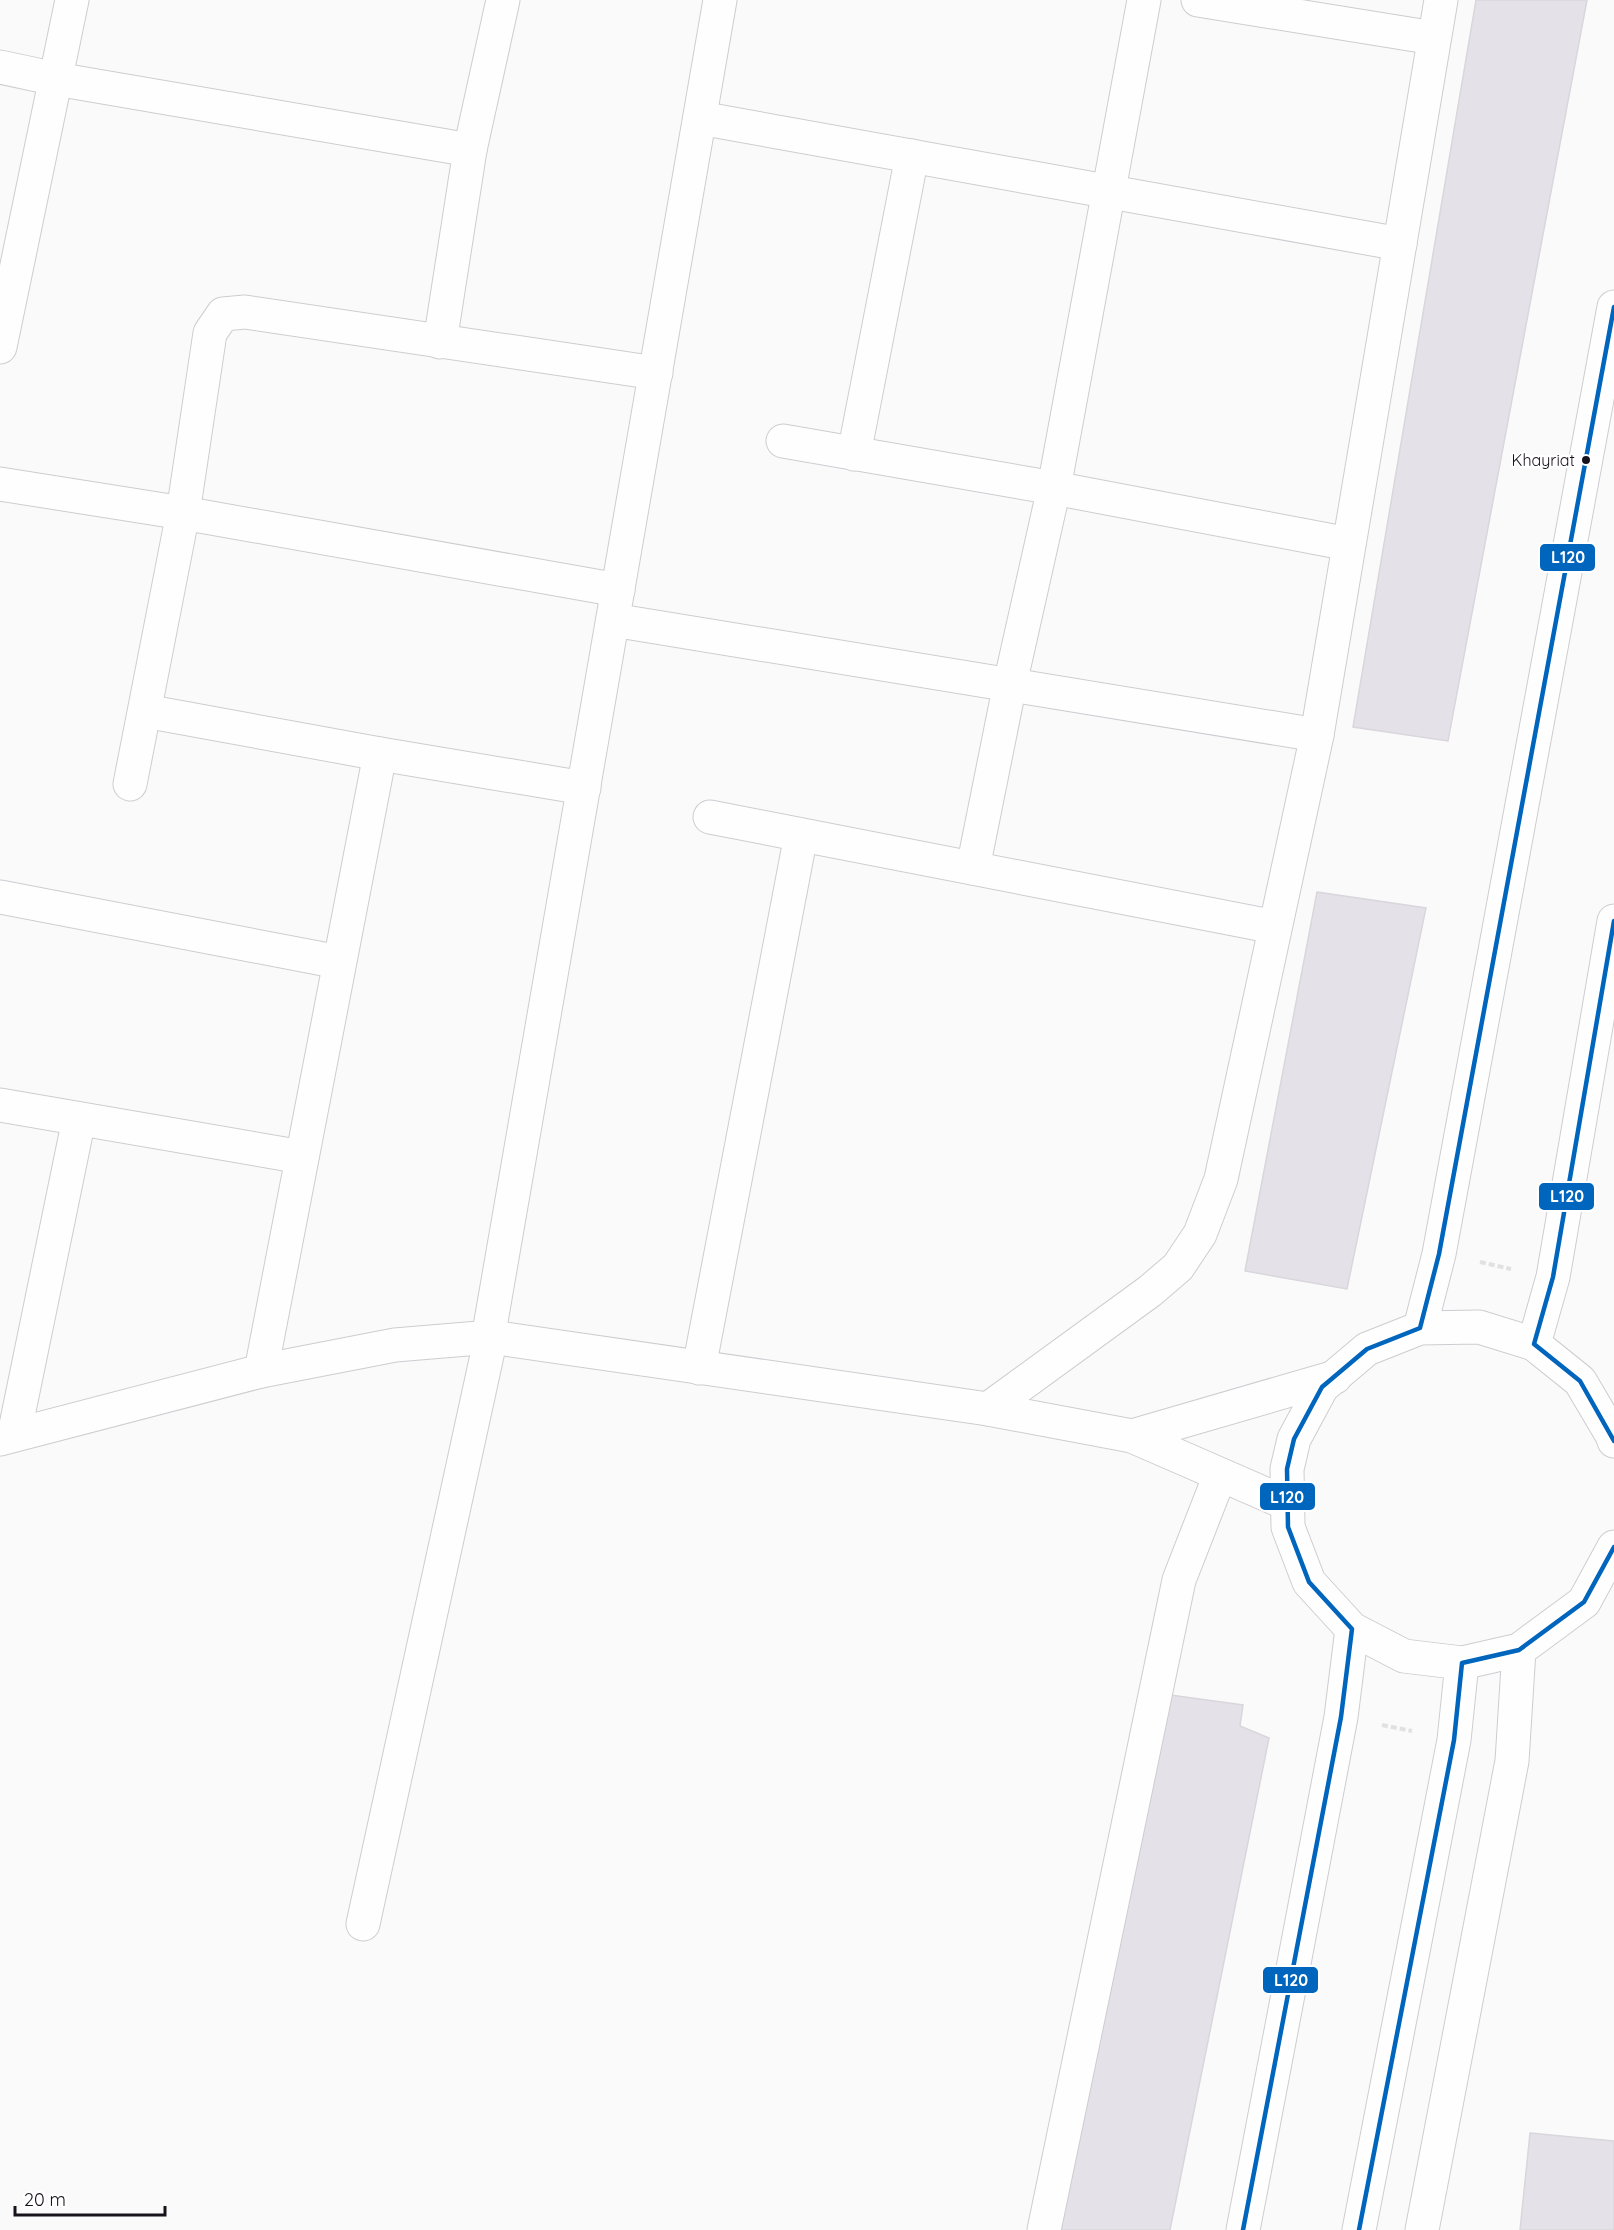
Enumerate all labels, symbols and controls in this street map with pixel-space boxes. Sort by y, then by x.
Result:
place label: Khayriat [1512,450,1575,470]
marker: Khayriat [1580,454,1592,466]
line badge: L120 [1539,543,1596,572]
text: L120 [1551,547,1585,567]
line badge: L120 [1538,1182,1595,1211]
text: L120 [1550,1186,1584,1206]
line badge: L120 [1259,1482,1316,1511]
text: L120 [1270,1487,1304,1507]
line badge: L120 [1262,1966,1319,1994]
text: L120 [1274,1970,1308,1990]
scale bar [15,2179,165,2217]
text: 20 m [24,2188,66,2211]

